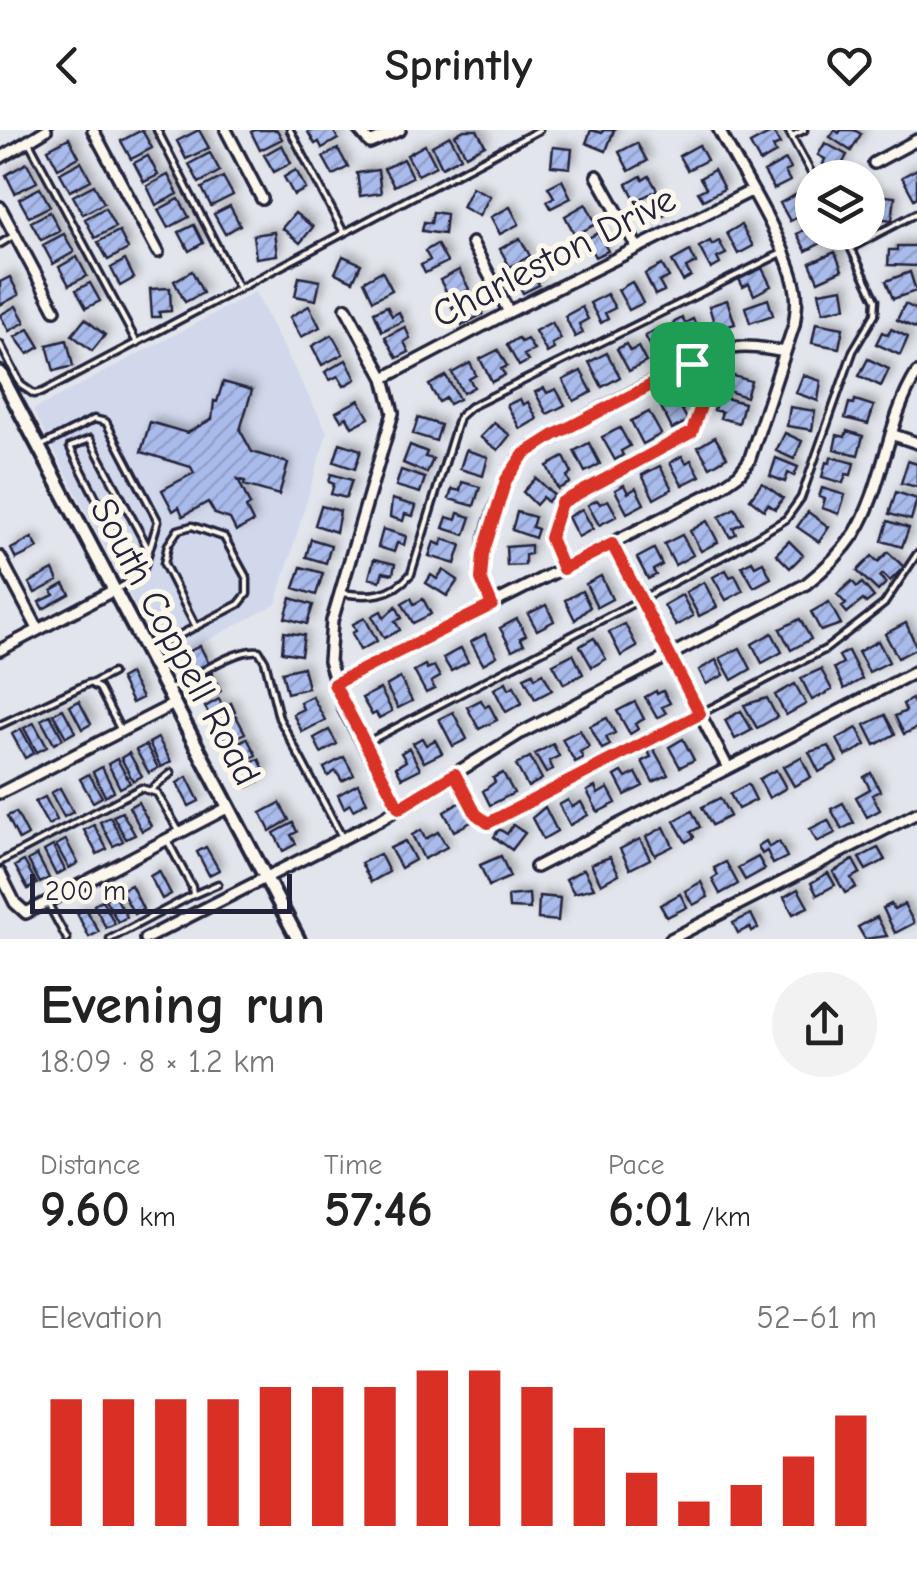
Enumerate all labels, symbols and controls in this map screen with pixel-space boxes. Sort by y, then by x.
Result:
icon: back [40,38,95,93]
icon: heart [822,38,877,93]
text: Sprintly [385,39,532,91]
map controls [795,160,885,250]
button: layers [795,160,885,250]
street label: Charleston Drive [425,177,683,337]
pin [650,322,735,407]
icon: arrive [665,337,720,392]
street label: South Coppell Road [81,491,269,793]
scale bar [30,869,292,914]
text: 200 m [45,875,126,907]
button: share [772,972,877,1077]
text: Evening run [40,973,325,1037]
text: 18:09 · 8 × 1.2 km [40,1043,275,1080]
text: Distance [40,1149,140,1181]
text: Time [324,1149,382,1181]
text: Pace [608,1149,664,1181]
text: 9.60 [40,1181,130,1239]
text: 57:46 [324,1181,433,1239]
text: 6:01 [608,1181,693,1239]
text: km [130,1201,176,1233]
text: /km [693,1201,751,1233]
text: Elevation [40,1299,163,1336]
text: 52–61 m [757,1299,877,1336]

